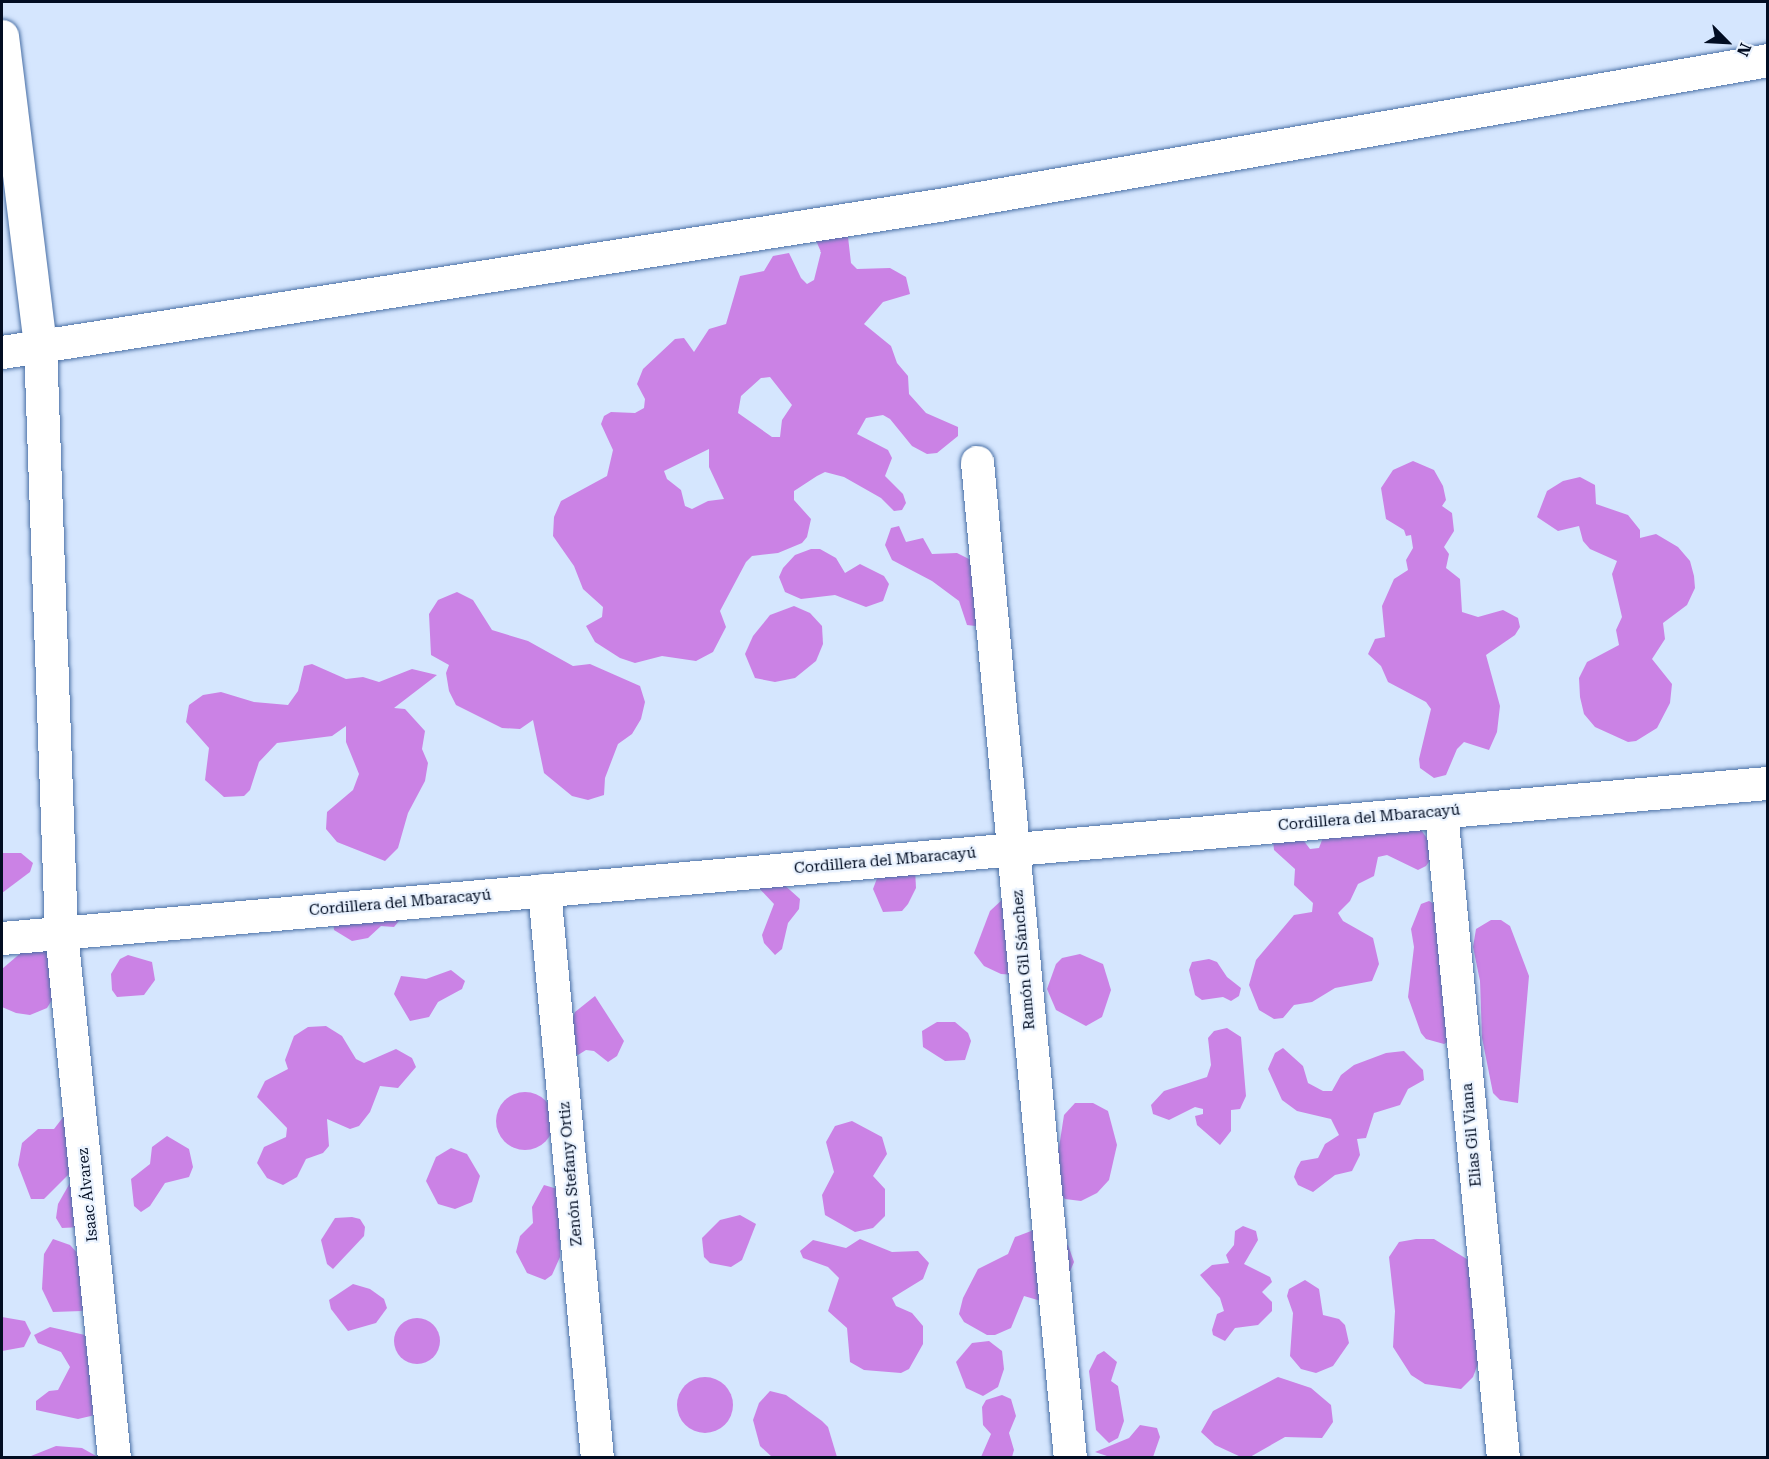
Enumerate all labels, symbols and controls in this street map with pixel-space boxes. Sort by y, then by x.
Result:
north arrow [1697,12,1757,72]
text: N [1733,40,1755,59]
street label: Cordillera del Mbaracayú [1277,801,1461,835]
street label: Cordillera del Mbaracayú [793,844,977,878]
street label: Cordillera del Mbaracayú [308,886,492,920]
street label: Ramón Gil Sánchez [1009,889,1039,1031]
street label: Elias Gil Viana [1458,1082,1486,1188]
street label: Zenón Stefany Ortiz [556,1101,586,1247]
street label: Isaac Álvarez [74,1147,102,1243]

